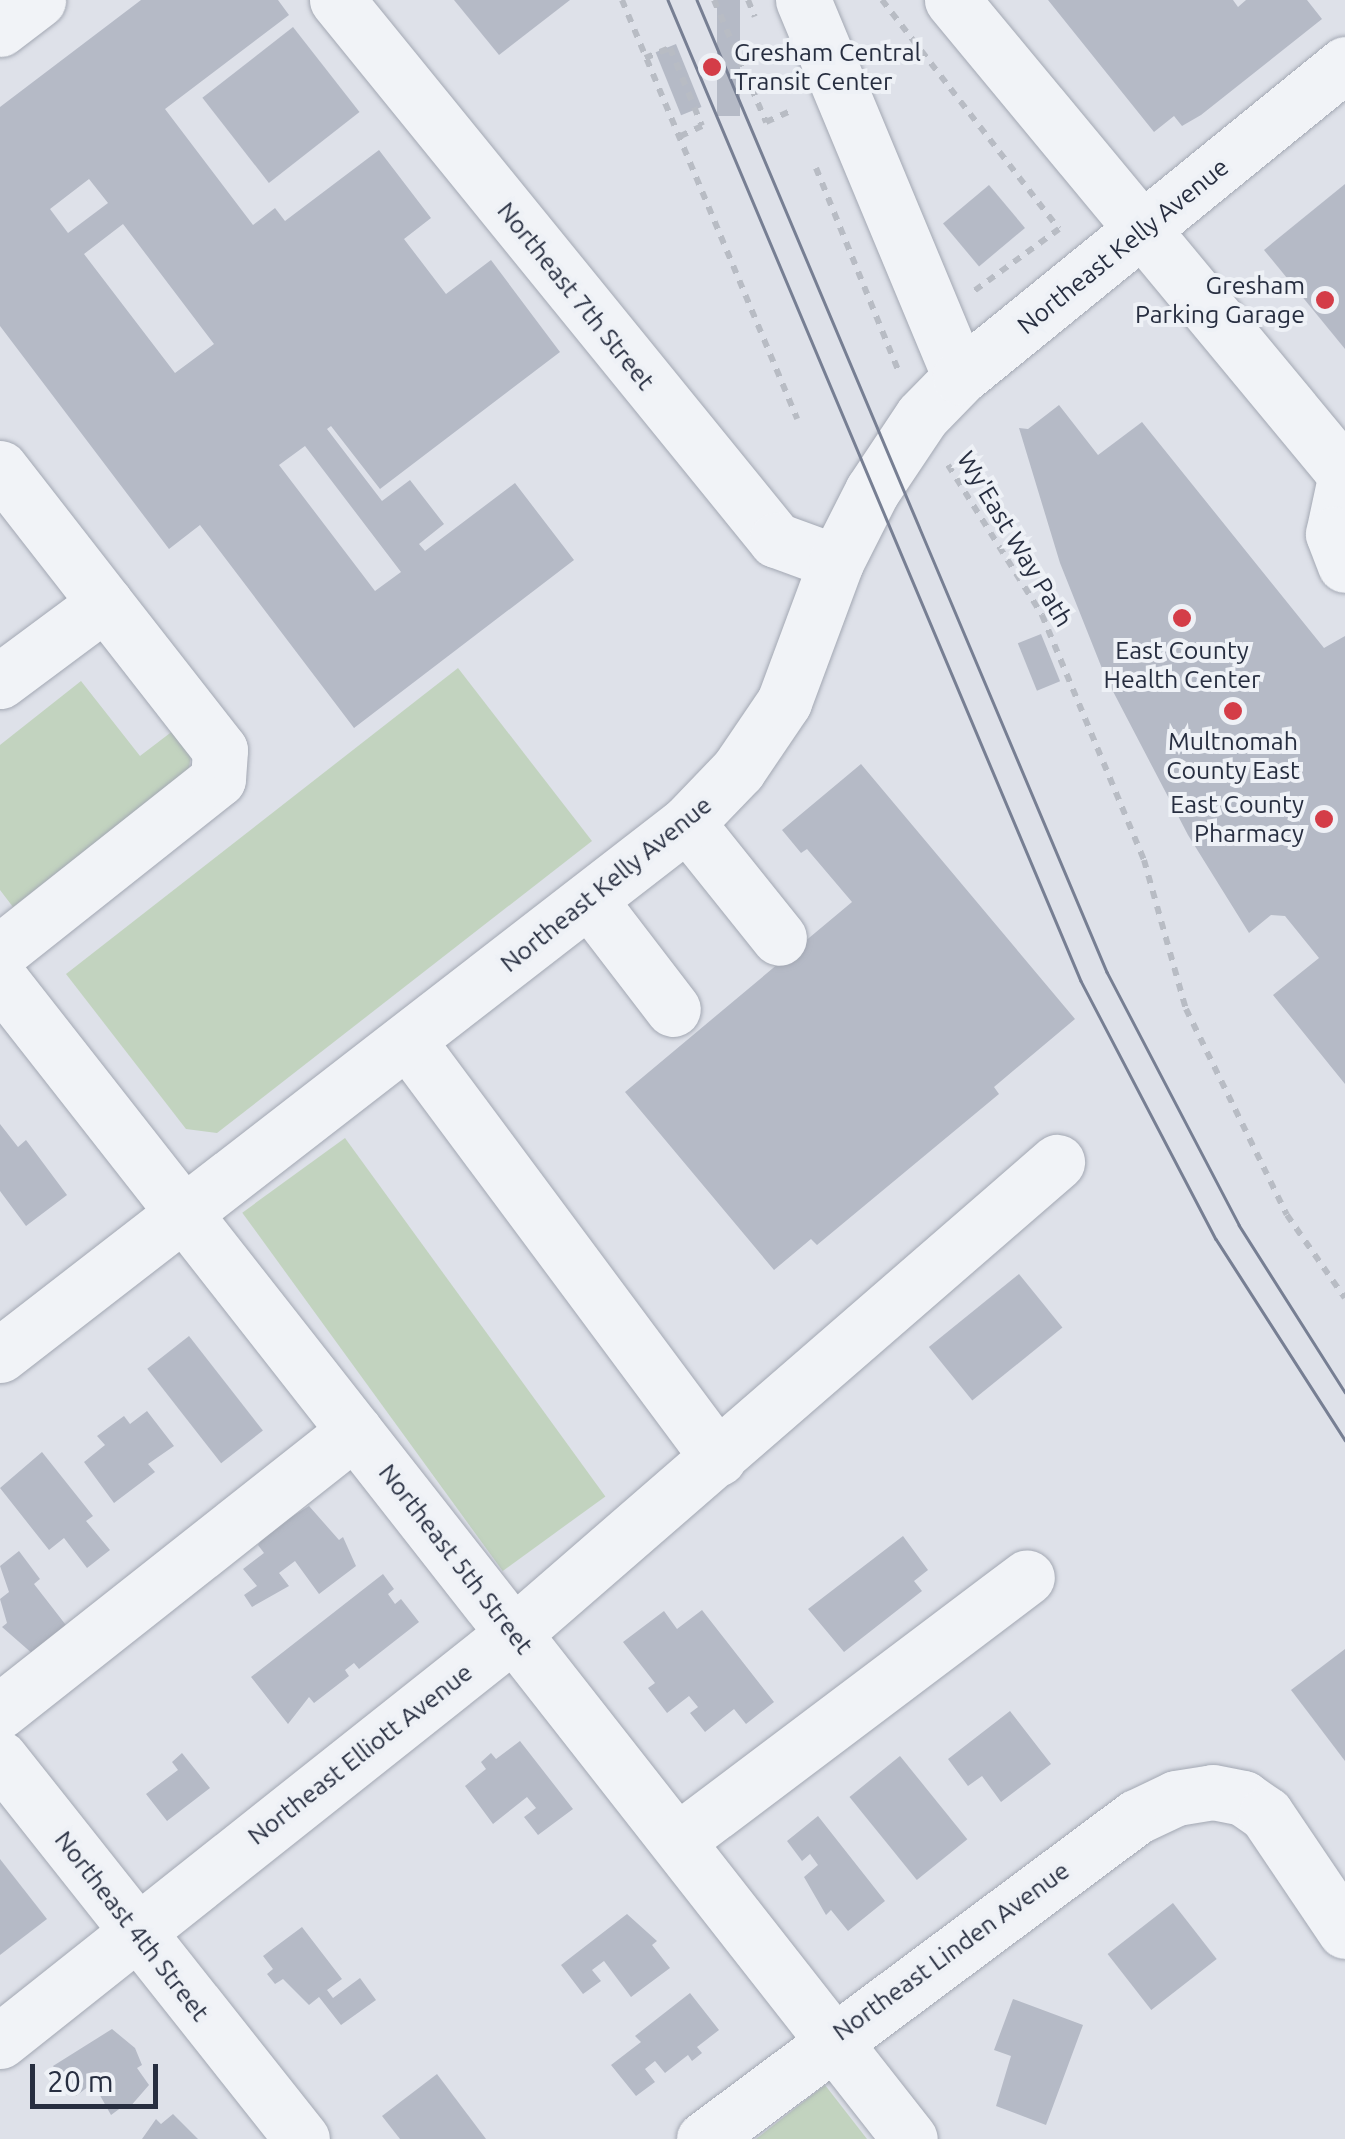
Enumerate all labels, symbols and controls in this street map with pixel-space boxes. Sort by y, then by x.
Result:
place label: Gresham Central Transit Center [734,38,921,97]
marker: Gresham Central Transit Center [699,54,725,80]
street label: Northeast Kelly Avenue [1011,152,1235,340]
street label: Northeast 7th Street [491,196,661,396]
place label: Gresham Parking Garage [1135,271,1305,330]
marker: Gresham Parking Garage [1314,289,1336,311]
street label: Wy'East Way Path [951,446,1079,632]
marker: East County Health Center [1169,605,1195,631]
place label: East County Health Center [1104,636,1260,695]
marker: Multnomah County East [1222,700,1244,722]
place label: Multnomah County East [1166,727,1300,786]
street label: Northeast Kelly Avenue [494,790,718,978]
place label: East County Pharmacy [1170,790,1304,849]
marker: East County Pharmacy [1313,808,1335,830]
street label: Northeast 5th Street [373,1458,539,1660]
street label: Northeast Elliott Avenue [242,1657,478,1851]
street label: Northeast 4th Street [49,1825,215,2027]
street label: Northeast Linden Avenue [827,1855,1075,2047]
scale bar [35,2044,162,2106]
text: 20 m [47,2064,114,2098]

